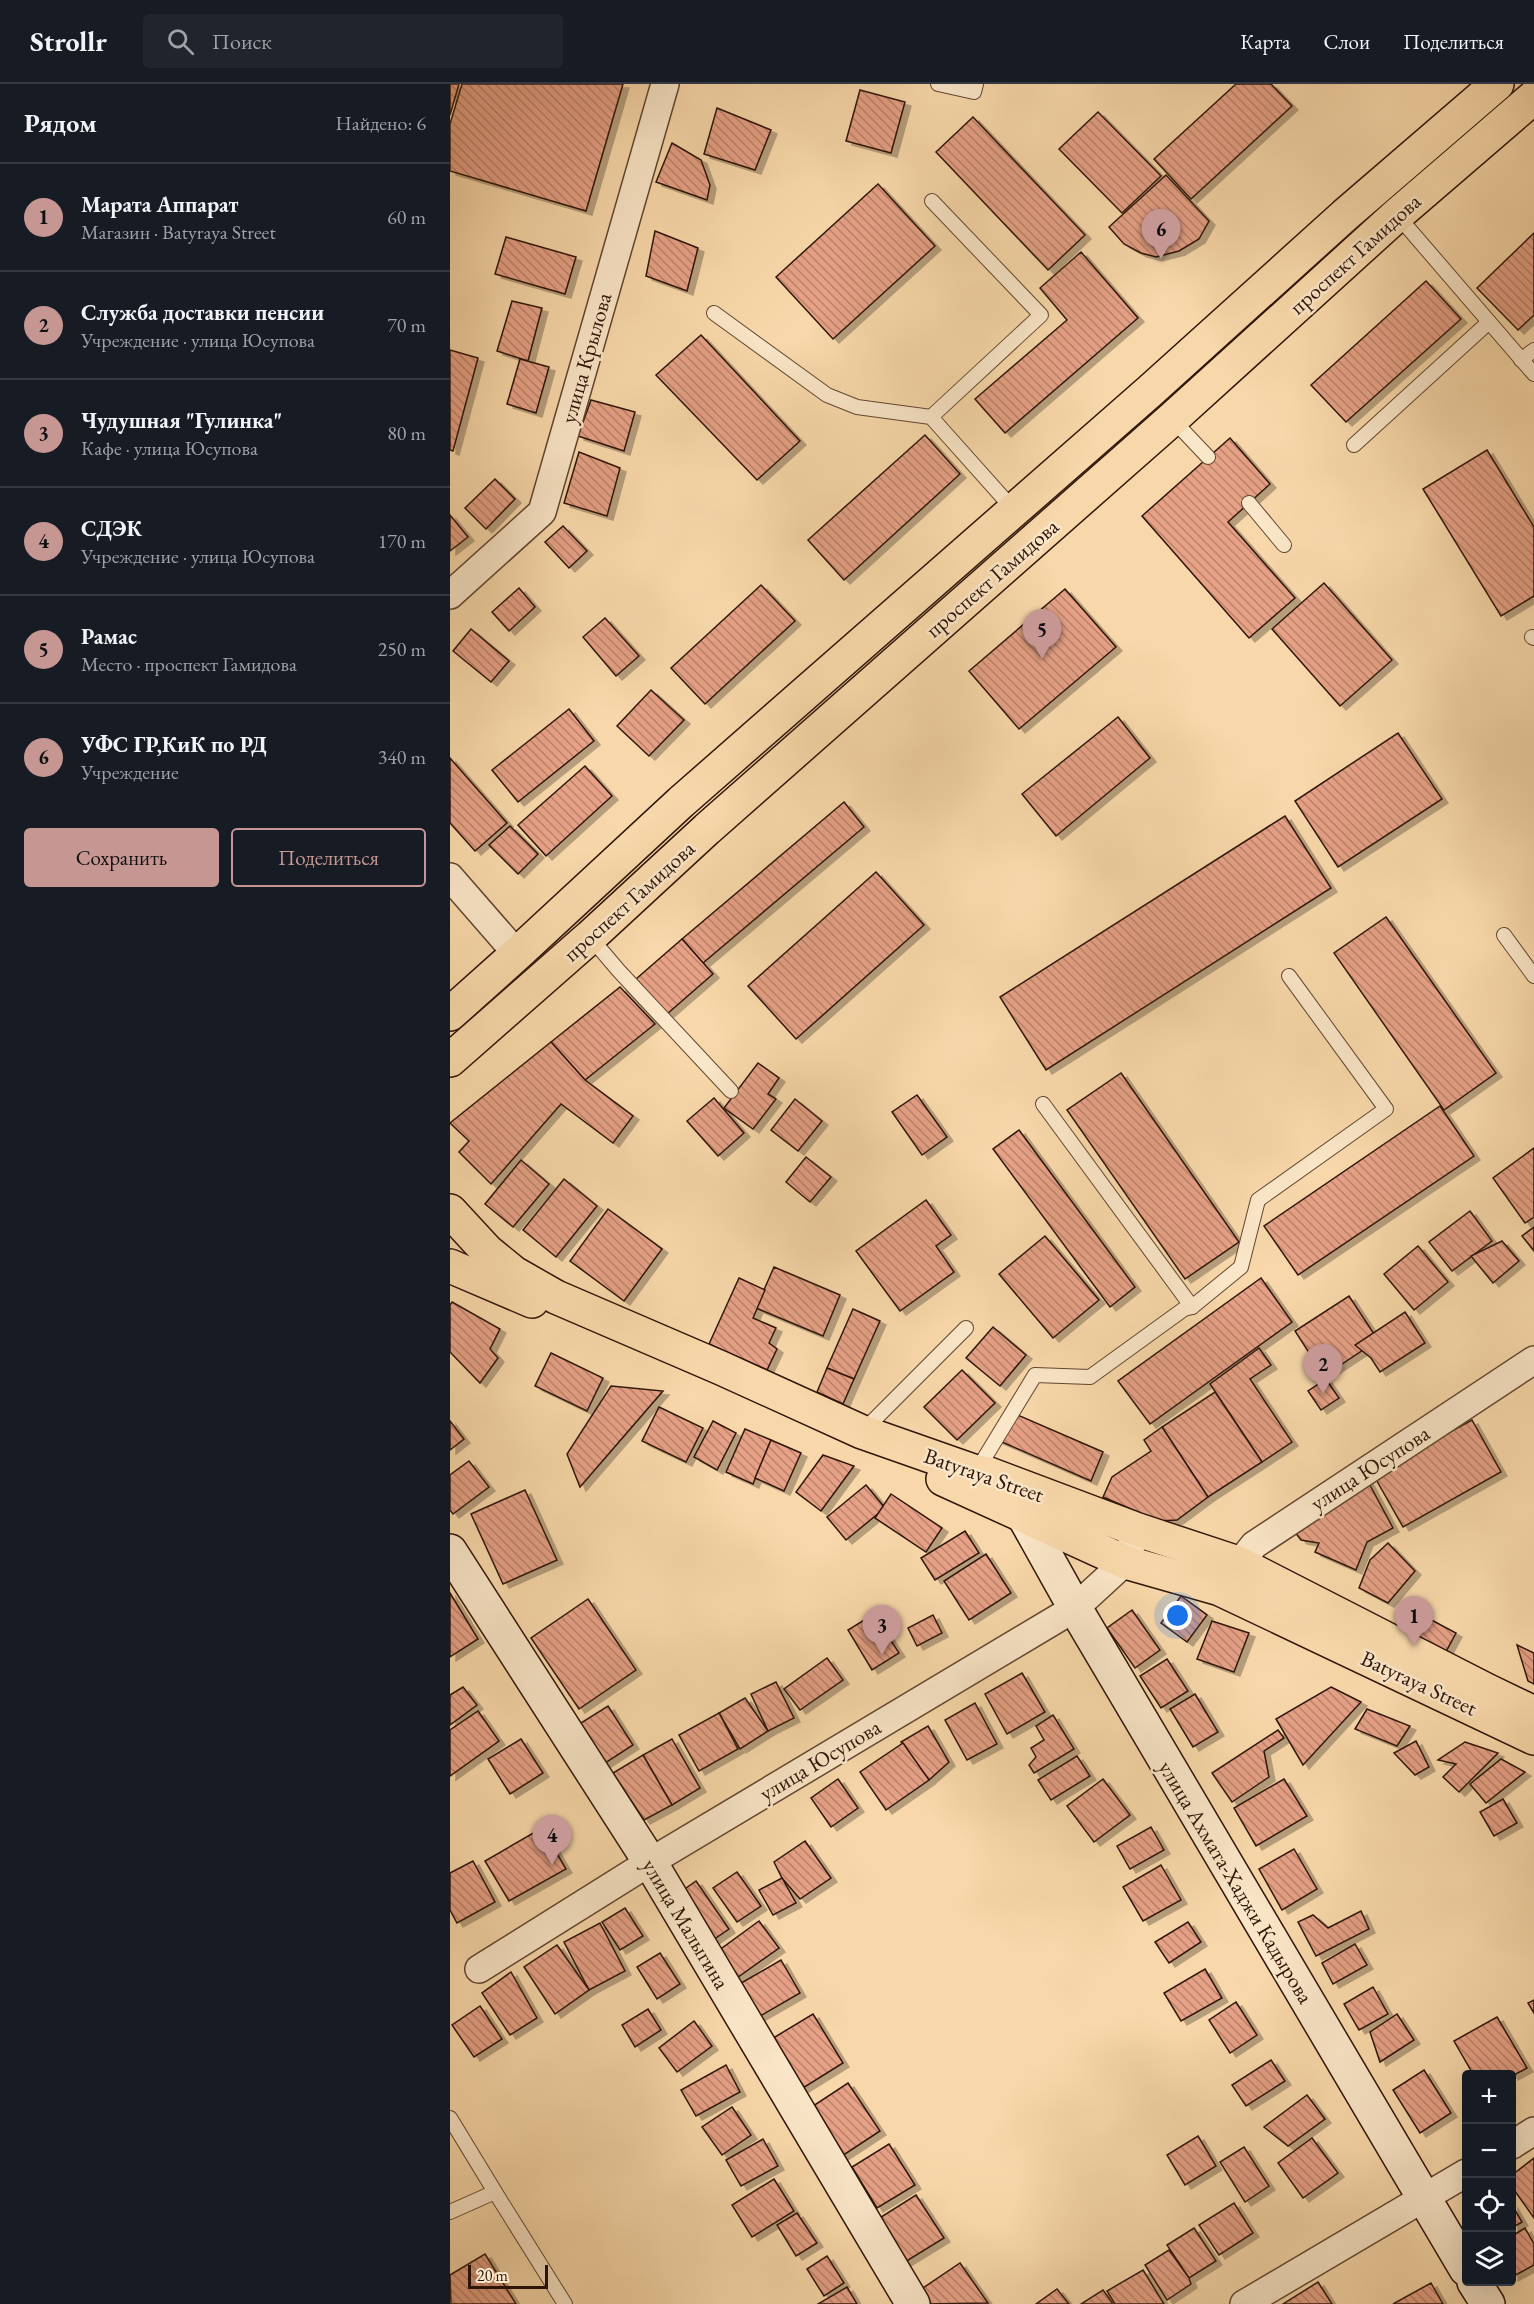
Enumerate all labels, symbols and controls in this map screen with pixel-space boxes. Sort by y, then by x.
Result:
search box [143,14,563,68]
text: Strollr [30,23,107,59]
icon: search [164,25,197,58]
text: Поиск [212,27,272,56]
text: Карта [1240,28,1290,55]
text: Слои [1323,28,1370,55]
text: Поделиться [1403,28,1504,55]
text: Рядом [24,106,97,140]
text: Найдено: 6 [335,110,426,136]
street label: проспект Гамидова [1283,187,1427,321]
text: Марата Аппарат [81,190,238,219]
text: 1 [38,204,49,230]
text: 60 m [387,204,426,230]
pin: 6 [1142,210,1180,259]
text: Магазин · Batyraya Street [81,219,276,245]
street label: улица Крылова [553,289,619,427]
text: Служба доставки пенсии [81,298,324,327]
text: 2 [38,312,49,338]
text: 70 m [387,312,426,338]
text: Учреждение · улица Юсупова [81,327,315,353]
text: Чудушная "Гулинка" [81,406,282,435]
text: 3 [38,420,49,446]
text: 80 m [387,420,426,446]
text: Кафе · улица Юсупова [81,435,258,461]
street label: проспект Гамидова [919,512,1065,644]
text: СДЭК [81,514,142,543]
text: 4 [38,528,49,554]
text: 170 m [378,528,426,554]
text: Учреждение · улица Юсупова [81,543,315,569]
pin: 5 [1022,610,1062,659]
text: Рамас [81,622,137,651]
text: 5 [38,636,49,662]
text: 250 m [378,636,426,662]
text: Место · проспект Гамидова [81,651,297,677]
text: УФС ГР,КиК по РД [81,730,267,759]
text: 6 [38,744,49,770]
text: 340 m [378,744,426,770]
text: Учреждение [81,759,179,785]
button: Сохранить [24,828,219,887]
button: Поделиться [231,828,426,887]
street label: проспект Гамидова [557,834,701,968]
pin: 2 [1304,1344,1342,1394]
street label: улица Юсупова [1305,1419,1435,1517]
street label: Batyraya Street [920,1441,1048,1509]
pin: 1 [1394,1596,1434,1646]
your location [1163,1601,1192,1630]
pin: 3 [862,1606,902,1655]
street label: Batyraya Street [1356,1643,1482,1723]
street label: улица Юсупова [754,1712,886,1808]
street label: улица Ахмата-Хаджи Кадырова [1152,1755,1320,2009]
pin: 4 [532,1816,572,1865]
street label: улица Малыгина [636,1853,737,1995]
map controls [1462,2070,1516,2286]
button: + [1462,2070,1516,2124]
button: − [1462,2124,1516,2178]
button: locate [1462,2178,1516,2232]
button: layers [1462,2232,1516,2286]
scale bar [468,2262,548,2290]
text: 20 m [477,2265,508,2286]

